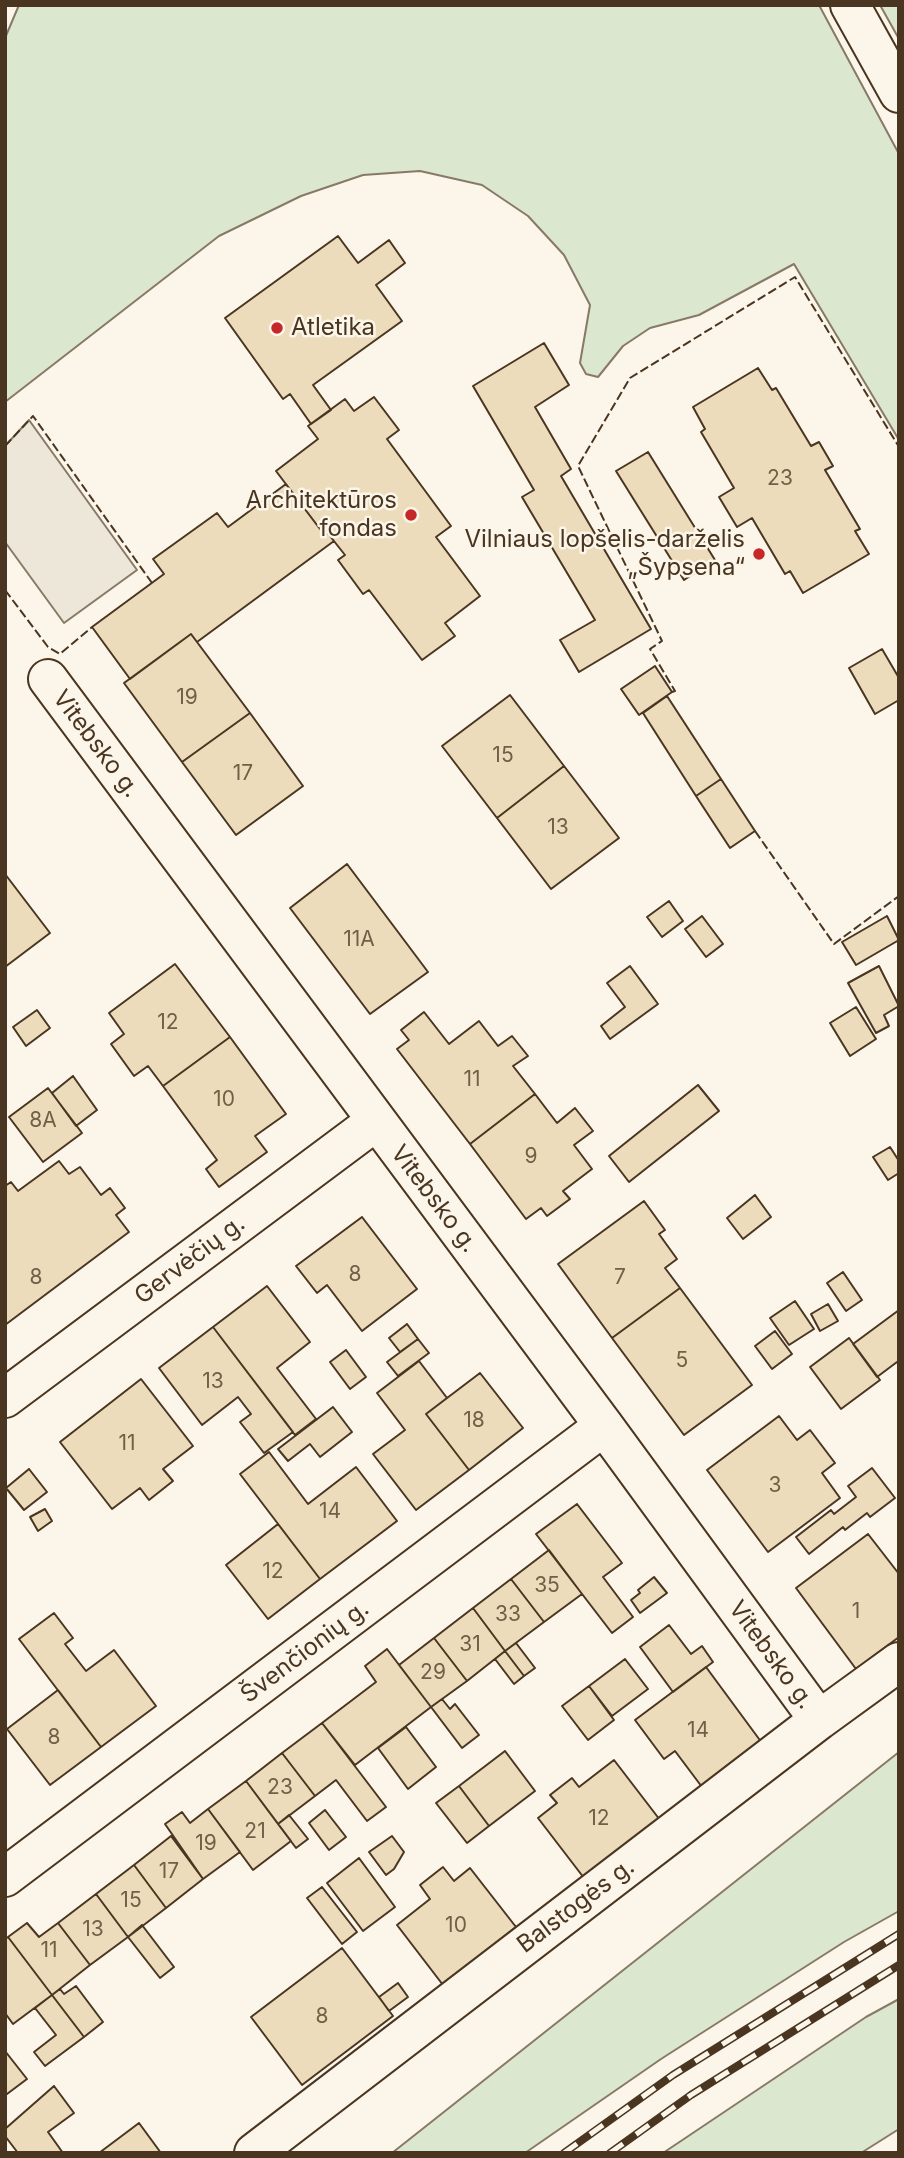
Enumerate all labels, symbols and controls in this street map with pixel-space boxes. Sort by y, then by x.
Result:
place label: Atletika [291,314,375,342]
marker: Atletika [269,320,285,336]
house number: 23 [767,466,793,492]
place label: Architektūros fondas [246,487,397,543]
marker: Architektūros fondas [403,507,419,523]
place label: Vilniaus lopšelis-darželis „Šypsena“ [464,526,745,582]
marker: Vilniaus lopšelis-darželis „Šypsena“ [751,546,767,562]
street label: Vitebsko g. [46,685,146,803]
house number: 19 [176,685,198,711]
house number: 15 [492,743,514,769]
house number: 17 [233,761,253,787]
house number: 13 [547,815,569,841]
house number: 11A [343,927,375,953]
house number: 12 [157,1010,179,1036]
house number: 11 [463,1067,481,1093]
house number: 10 [213,1087,235,1113]
house number: 8A [29,1108,57,1134]
street label: Vitebsko g. [384,1140,484,1258]
house number: 9 [524,1144,538,1170]
street label: Gervėčių g. [129,1209,251,1311]
house number: 8 [349,1262,361,1288]
house number: 8 [30,1265,42,1291]
house number: 7 [614,1265,626,1291]
house number: 5 [676,1348,688,1374]
house number: 13 [202,1369,224,1395]
house number: 18 [463,1408,485,1434]
house number: 11 [118,1431,136,1457]
house number: 3 [769,1473,781,1499]
house number: 14 [319,1499,341,1525]
house number: 12 [262,1559,284,1585]
house number: 35 [534,1573,560,1599]
street label: Švenčionių g. [235,1594,375,1710]
street label: Vitebsko g. [722,1595,820,1715]
house number: 1 [852,1599,860,1625]
house number: 33 [495,1602,521,1628]
house number: 31 [459,1632,481,1658]
house number: 29 [420,1660,446,1686]
house number: 14 [687,1718,709,1744]
house number: 8 [48,1725,60,1751]
house number: 23 [267,1775,293,1801]
house number: 12 [588,1806,610,1832]
house number: 21 [244,1819,266,1845]
house number: 19 [195,1831,217,1857]
street label: Balstogės g. [512,1853,640,1959]
house number: 17 [159,1859,179,1885]
house number: 15 [120,1888,142,1914]
house number: 10 [445,1913,467,1939]
house number: 13 [82,1917,104,1943]
house number: 11 [40,1938,58,1964]
house number: 8 [316,2004,328,2030]

